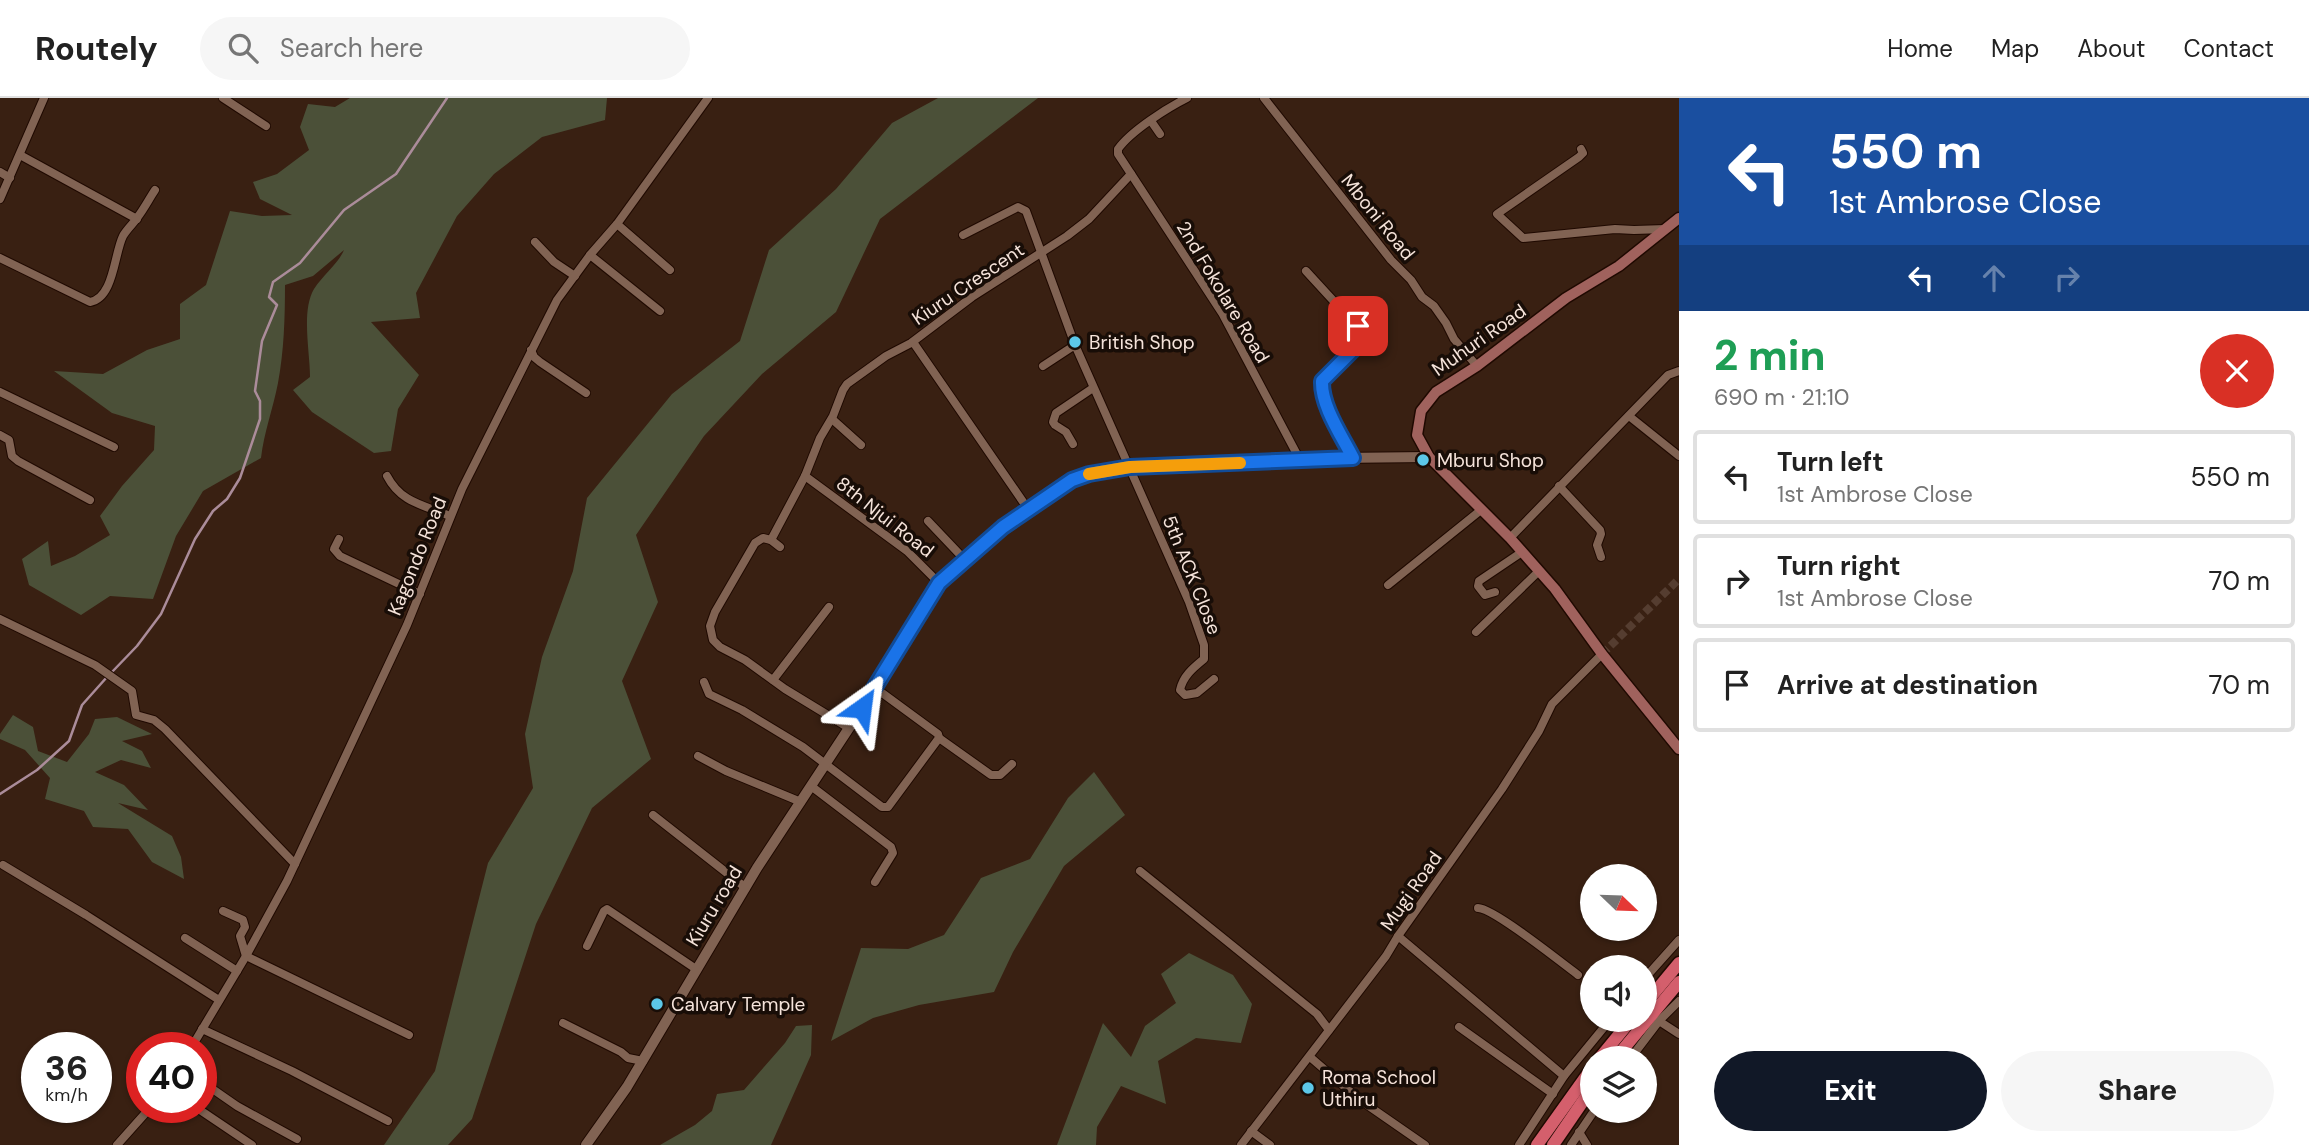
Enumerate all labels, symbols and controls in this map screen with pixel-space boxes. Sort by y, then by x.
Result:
search box [200,17,690,80]
text: Routely [35,27,158,70]
icon: search [224,29,262,67]
text: Search here [280,31,423,65]
text: Home [1887,33,1953,64]
text: Map [1991,33,2039,64]
text: About [2077,33,2146,64]
text: Contact [2184,33,2274,64]
text: 550 m [1829,119,1982,183]
icon: left [1714,126,1805,217]
street label: Mboni Road [1336,169,1420,265]
text: 1st Ambrose Close [1829,181,2101,223]
street label: 2nd Fokolare Road [1171,216,1275,368]
street label: Kiuru Crescent [907,237,1029,331]
icon: left [1902,259,1940,297]
icon: ahead [1975,259,2013,297]
icon: right [2048,259,2086,297]
pin [1328,296,1388,356]
street label: Muhuri Road [1427,298,1531,382]
icon: arrive [1339,307,1377,345]
text: 2 min [1714,328,1825,383]
place label: British Shop [1089,330,1195,355]
marker: British Shop [1067,334,1083,350]
button: close [2200,334,2274,408]
text: 690 m · 21:10 [1714,382,1850,412]
text: Turn left [1777,445,1884,479]
place label: Mburu Shop [1437,448,1544,473]
marker: Mburu Shop [1415,452,1431,468]
icon: left [1718,458,1756,496]
text: 550 m [2190,460,2270,494]
street label: 8th Njui Road [831,471,939,563]
text: 1st Ambrose Close [1777,479,1973,509]
street label: Kagondo Road [382,493,452,619]
street label: 5th ACK Close [1157,512,1227,638]
text: Turn right [1777,549,1901,583]
icon: right [1718,562,1756,600]
text: 70 m [2209,564,2270,598]
text: 1st Ambrose Close [1777,583,1973,613]
icon: arrive [1718,666,1756,704]
text: Arrive at destination [1777,668,2038,702]
text: 70 m [2209,668,2270,702]
position arrow [825,671,899,745]
street label: Mugi Road [1375,846,1447,936]
street label: Kiuru road [680,861,748,951]
north arrow [1580,864,1657,942]
map controls [1580,864,1657,1123]
button: sound [1580,955,1657,1032]
place label: Calvary Temple [671,992,805,1017]
marker: Calvary Temple [649,996,665,1012]
speed limit sign: 40 [126,1032,217,1123]
text: 36 [45,1045,88,1091]
button: layers [1580,1046,1657,1123]
button: Exit [1714,1051,1987,1131]
button: Share [2001,1051,2274,1131]
place label: Roma School Uthiru [1322,1065,1436,1112]
marker: Roma School Uthiru [1300,1080,1316,1096]
text: km/h [45,1083,88,1107]

